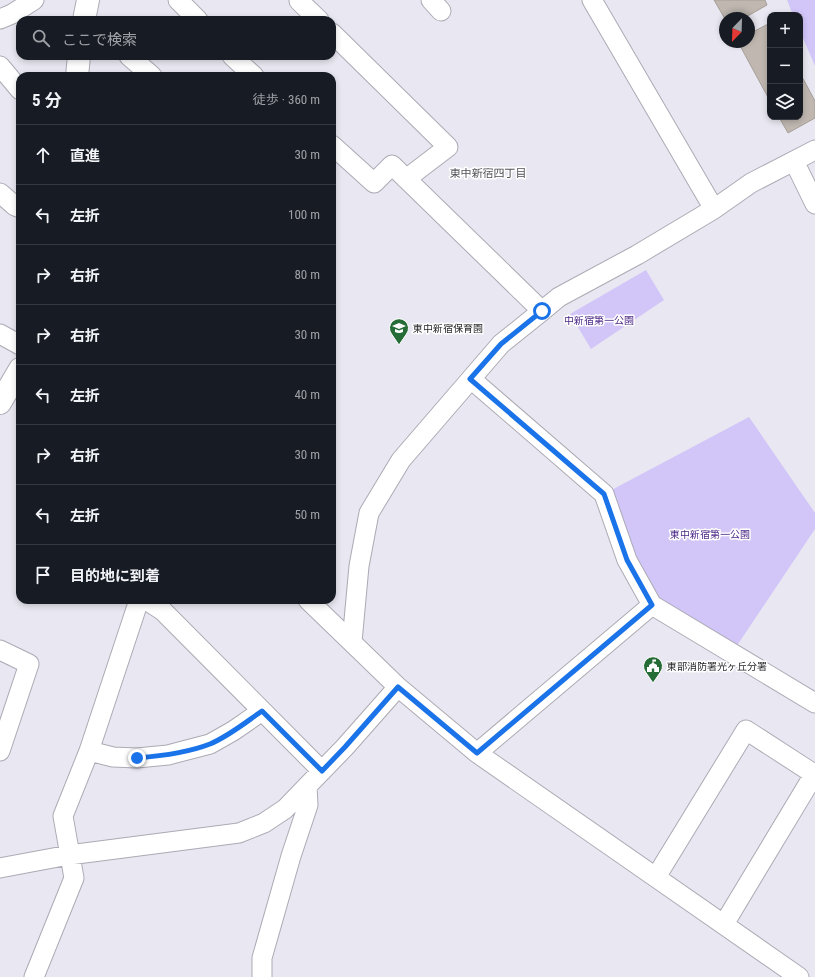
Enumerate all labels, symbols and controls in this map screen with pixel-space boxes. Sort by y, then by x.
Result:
north arrow [719,12,755,48]
map controls [767,12,803,120]
button: + [767,12,803,48]
search box [16,16,336,60]
icon: search [30,27,52,49]
text: ここで検索 [62,31,137,49]
button: − [767,48,803,84]
button: layers [767,84,803,120]
text: 5 分 [32,90,62,110]
text: 徒歩 · 360 m [253,92,320,107]
icon: ahead [32,144,54,166]
text: 直進 [70,147,100,165]
text: 30 m [294,147,320,162]
district label: 東中新宿四丁目 [450,167,527,180]
icon: left [32,204,54,226]
text: 左折 [70,207,100,225]
text: 100 m [288,207,320,222]
icon: right [32,264,54,286]
text: 右折 [70,267,100,285]
text: 80 m [294,267,320,282]
route start [533,302,551,320]
park label: 中新宿第一公園 [564,315,634,326]
school or university icon: 東中新宿保育園 [388,317,410,345]
place label: 東中新宿保育園 [413,323,483,334]
icon: right [32,324,54,346]
text: 右折 [70,327,100,345]
text: 30 m [294,327,320,342]
icon: left [32,384,54,406]
text: 左折 [70,387,100,405]
text: 40 m [294,387,320,402]
icon: right [32,444,54,466]
text: 右折 [70,447,100,465]
text: 30 m [294,447,320,462]
icon: left [32,504,54,526]
text: 左折 [70,507,100,525]
text: 50 m [294,507,320,522]
park label: 東中新宿第一公園 [670,529,750,540]
icon: arrive [32,564,54,586]
text: 目的地に到着 [70,567,160,585]
public building icon: 東部消防署光ヶ丘分署 [642,655,664,683]
place label: 東部消防署光ヶ丘分署 [667,661,767,672]
route end [128,749,146,767]

